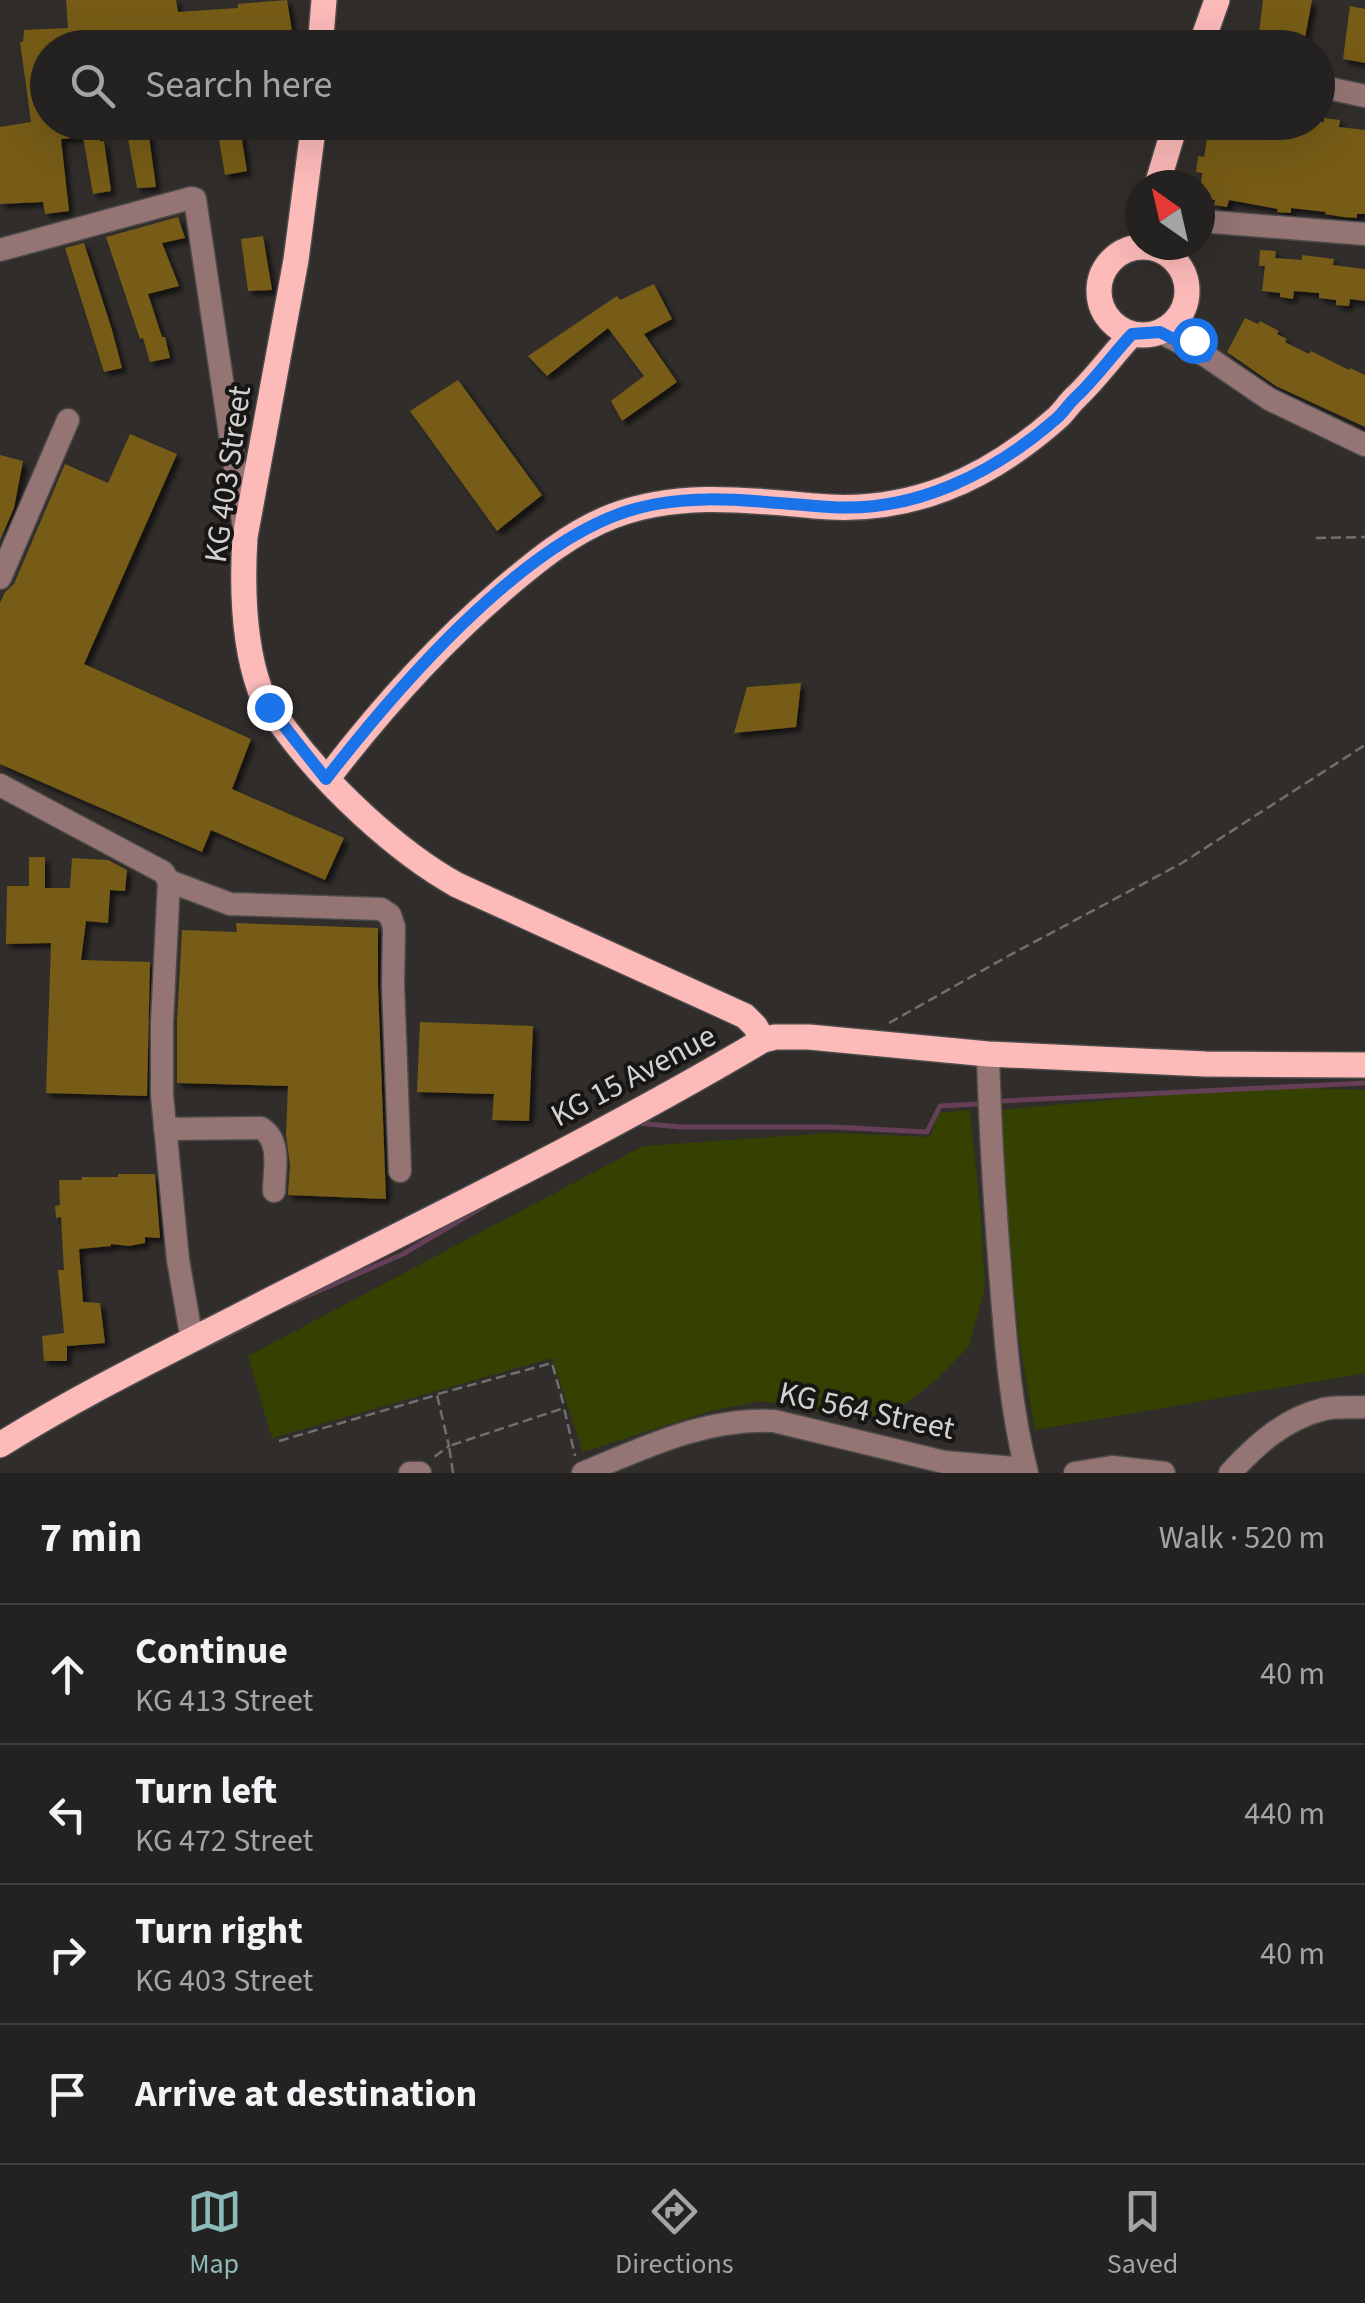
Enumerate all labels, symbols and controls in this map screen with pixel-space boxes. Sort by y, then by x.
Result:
search box [30,30,1335,140]
icon: search [65,58,120,113]
text: Search here [145,58,332,112]
north arrow [1125,170,1215,260]
route start [1172,318,1218,364]
street label: KG 403 Street [193,382,263,566]
route end [247,685,293,731]
street label: KG 15 Avenue [543,1013,724,1139]
street label: KG 564 Street [775,1370,959,1452]
text: 7 min [40,1508,142,1568]
text: Walk · 520 m [1159,1515,1325,1561]
text: Continue [135,1624,288,1678]
icon: ahead [40,1647,95,1702]
text: 40 m [1260,1651,1325,1697]
text: KG 413 Street [135,1678,313,1724]
text: Turn left [135,1764,277,1818]
icon: left [40,1787,95,1842]
text: 440 m [1244,1791,1325,1837]
text: KG 472 Street [135,1818,313,1864]
text: Turn right [135,1904,303,1958]
icon: right [40,1927,95,1982]
text: 40 m [1260,1931,1325,1977]
text: KG 403 Street [135,1958,313,2004]
icon: arrive [40,2067,95,2122]
text: Arrive at destination [135,2067,477,2121]
tab: Map [187,2184,242,2284]
tab: Directions [615,2184,734,2284]
tab: Saved [1107,2184,1178,2284]

